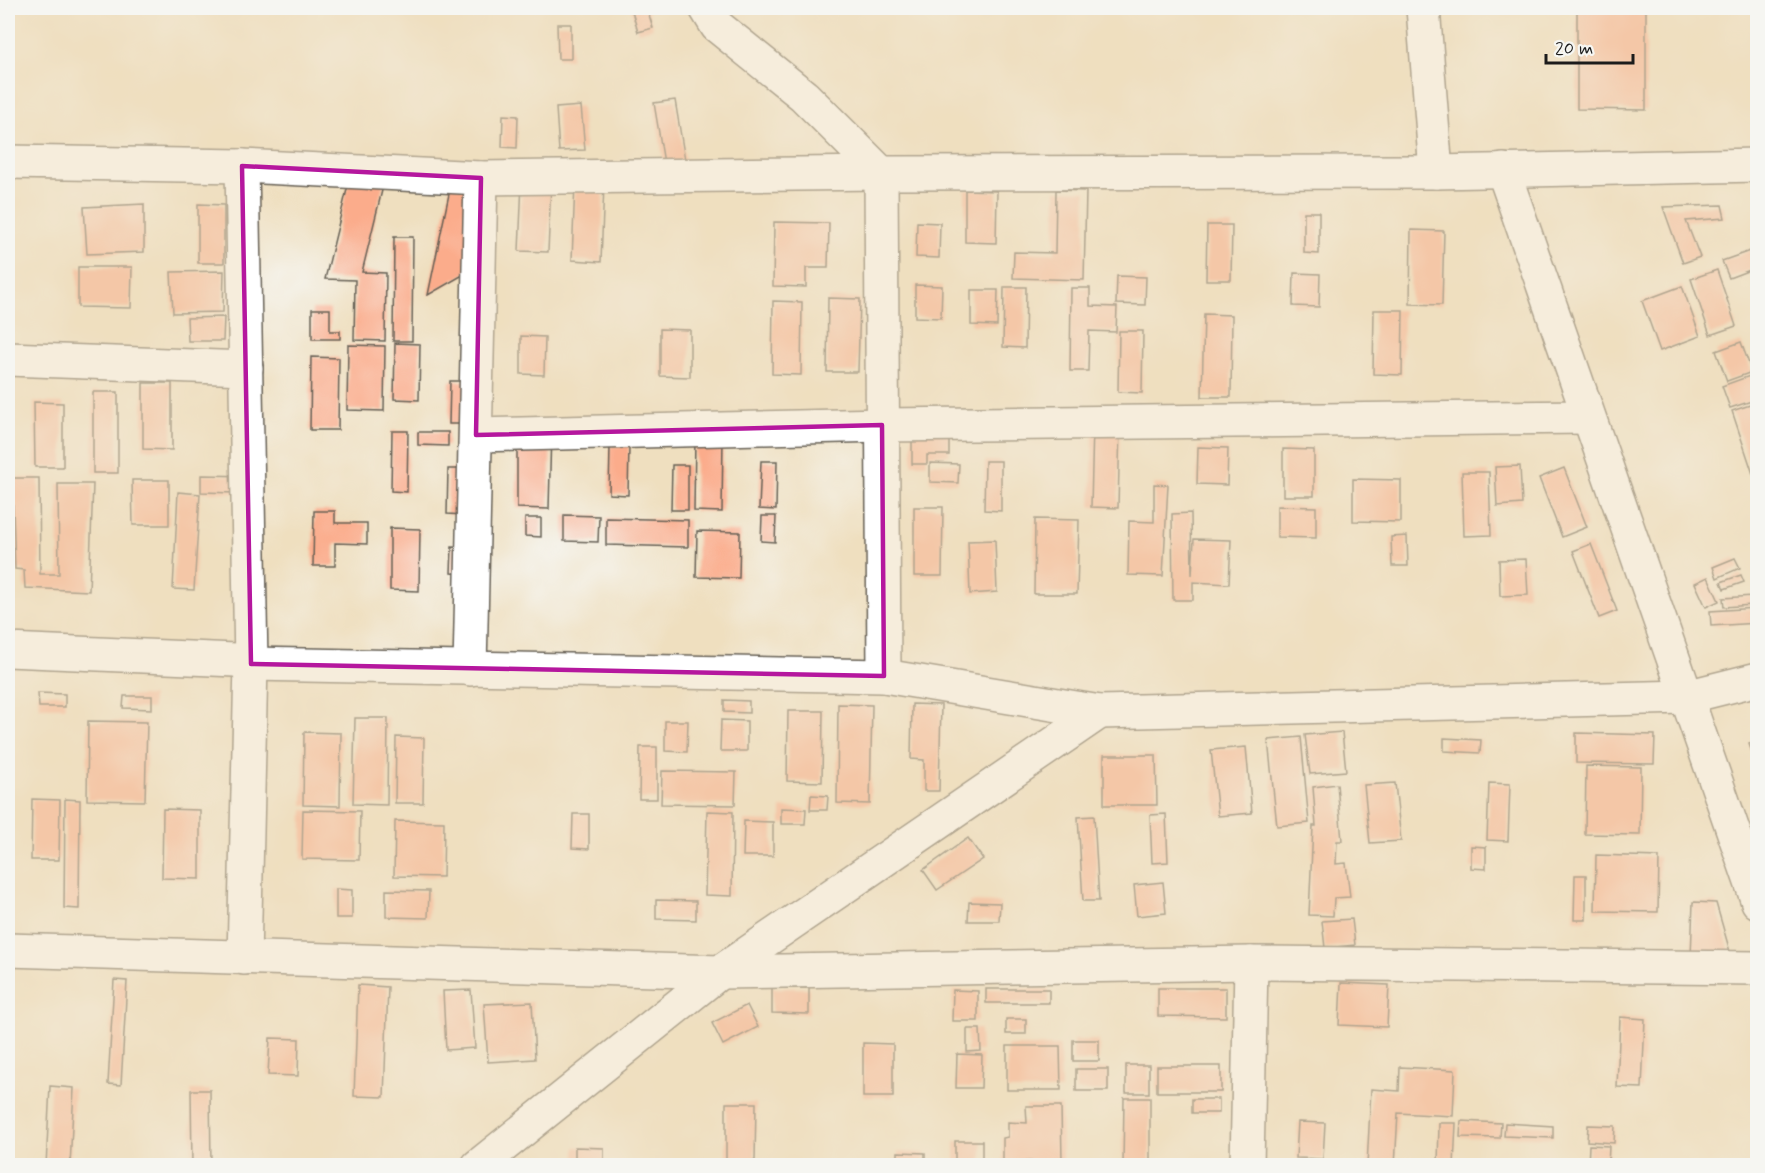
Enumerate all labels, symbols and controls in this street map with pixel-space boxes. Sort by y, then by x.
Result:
scale bar [1546,27,1633,65]
text: 20 m [1555,37,1593,61]

